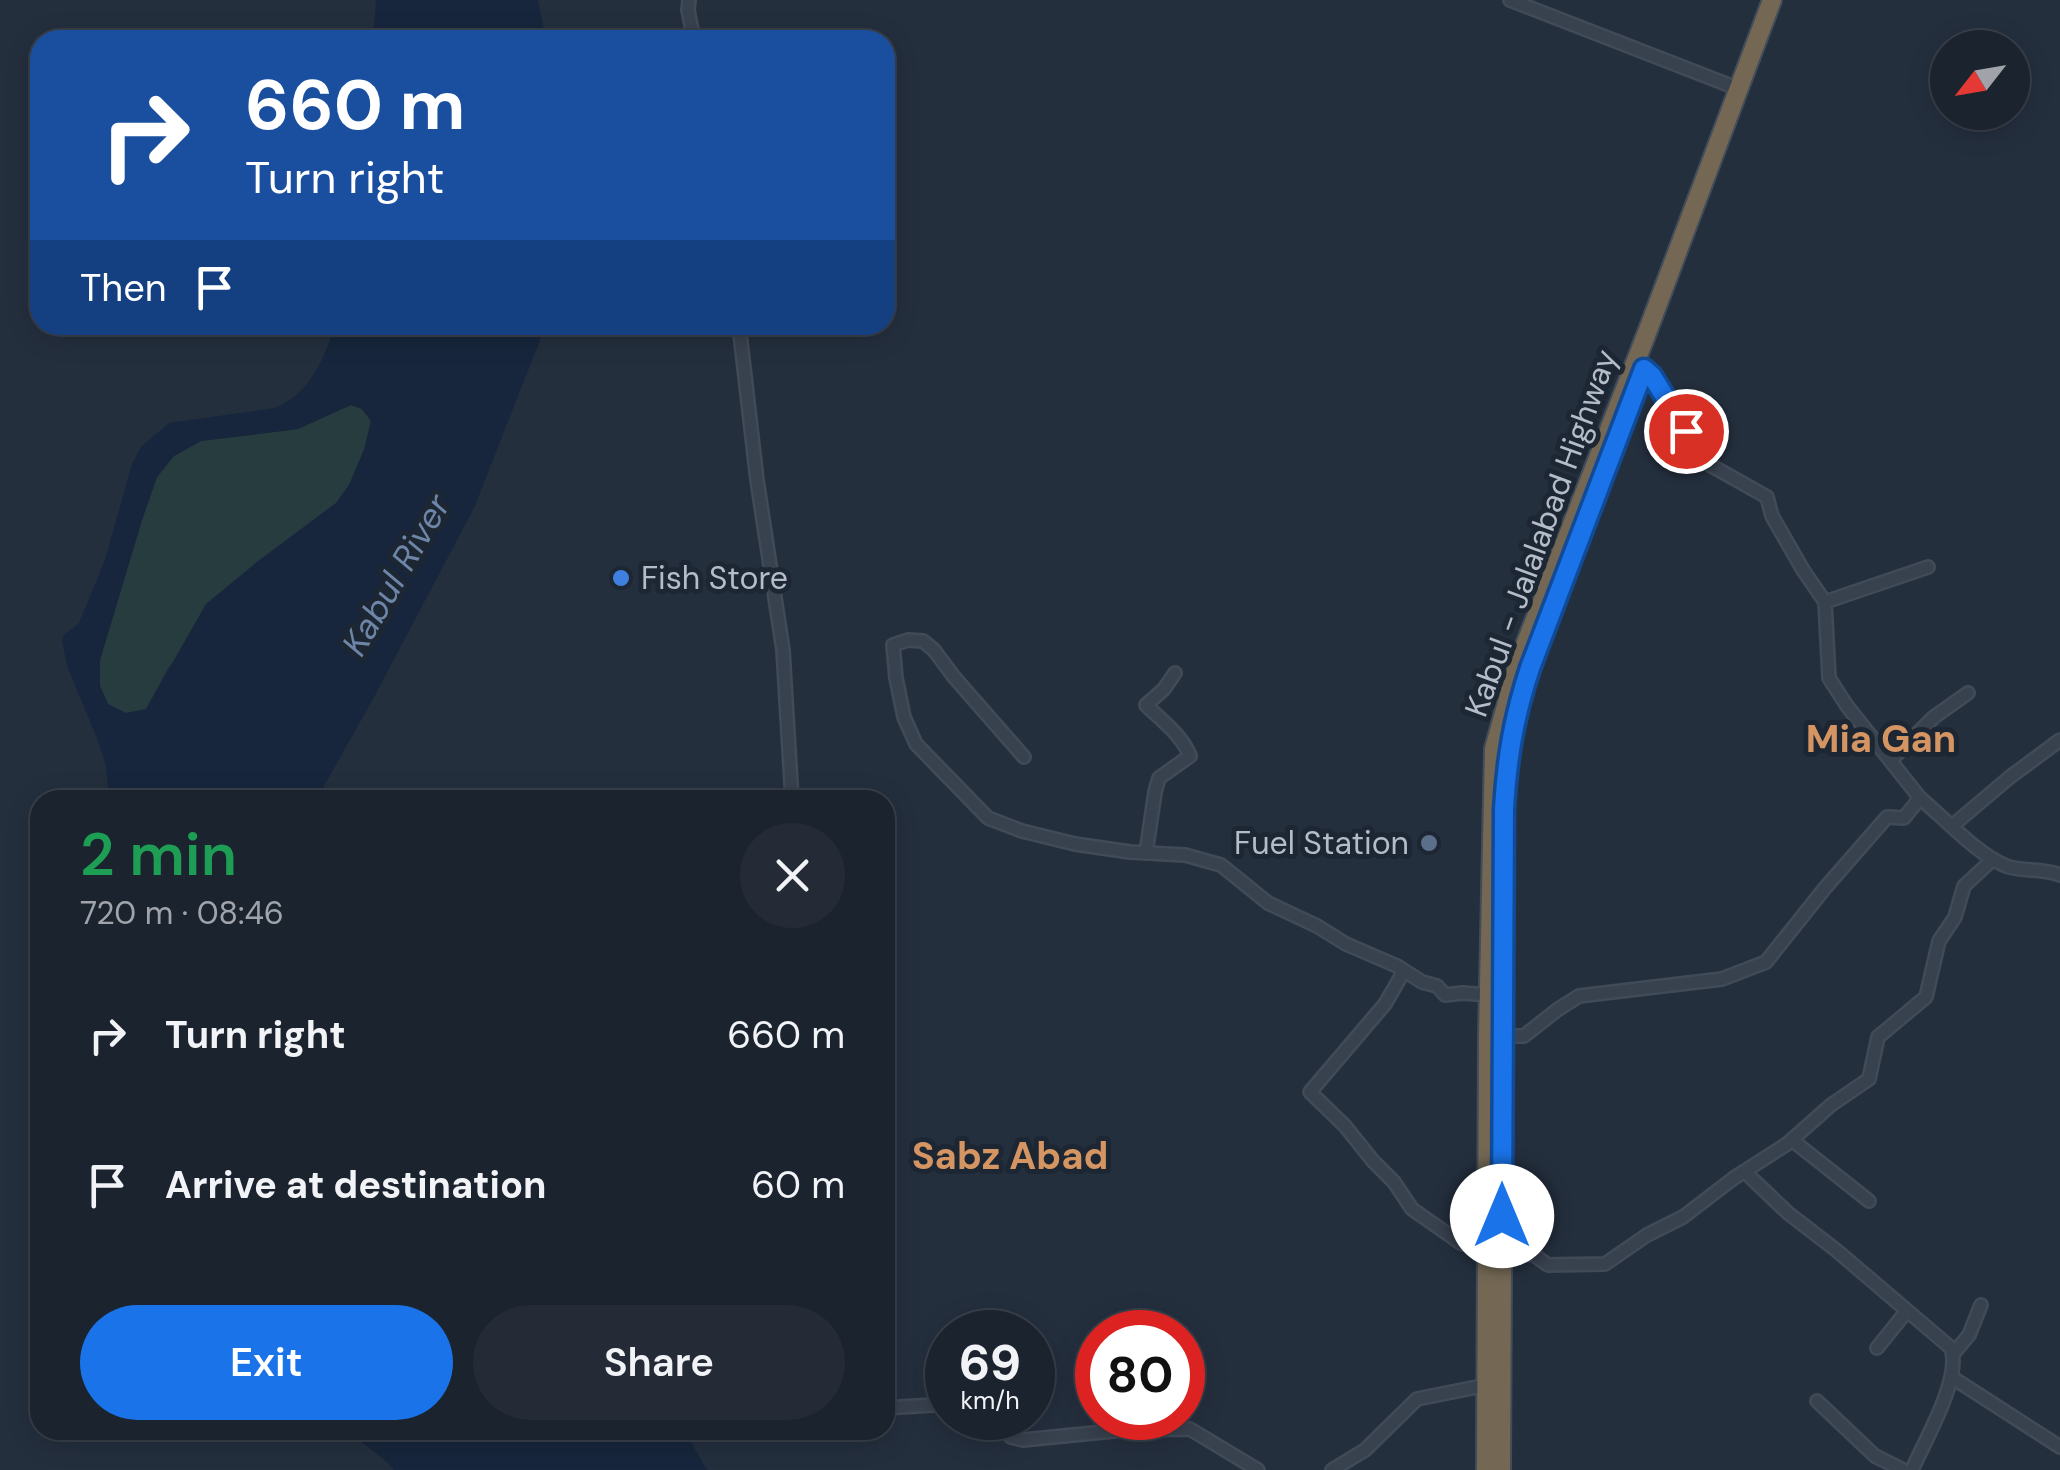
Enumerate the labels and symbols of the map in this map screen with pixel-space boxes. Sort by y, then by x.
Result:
north arrow [1930,30,2030,130]
street label: Kabul - Jalalabad Highway [1455,343,1627,723]
pin [1644,389,1729,474]
water label: Kabul River [331,485,461,664]
place label: Fish Store [641,557,788,599]
marker: Fish Store [610,567,632,589]
district label: Mia Gan [1806,714,1956,764]
place label: Fuel Station [1234,822,1409,864]
marker: Fuel Station [1418,832,1440,854]
district label: Sabz Abad [912,1131,1108,1181]
position arrow [1450,1164,1554,1268]
speed limit sign: 80 [1075,1310,1205,1440]

